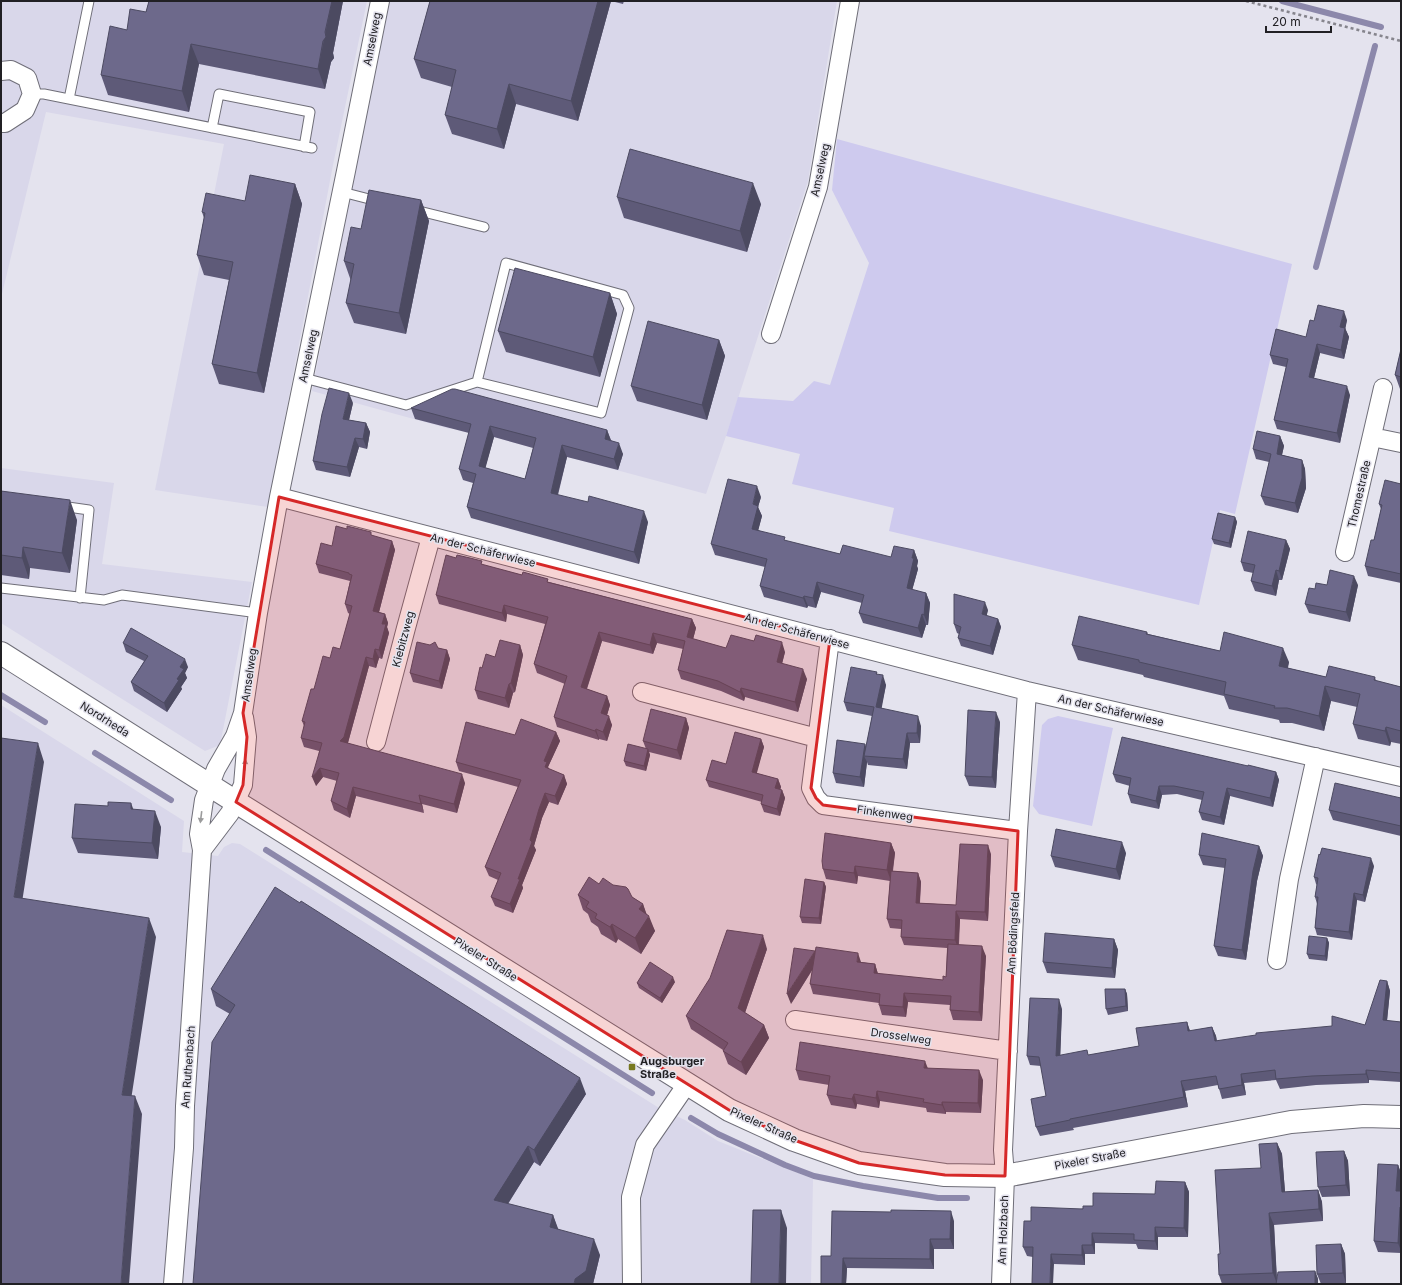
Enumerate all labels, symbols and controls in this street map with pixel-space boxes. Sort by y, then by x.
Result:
scale bar [1266,8,1331,34]
street label: Amselweg [360,11,384,67]
text: 20 m [1272,14,1301,29]
street label: Amselweg [808,142,832,198]
street label: Amselweg [296,328,320,384]
street label: Thomestraße [1344,459,1374,529]
street label: An der Schäferwiese [429,530,537,570]
street label: Kiebitzweg [389,609,417,669]
street label: An der Schäferwiese [743,610,851,652]
street label: Amselweg [238,647,260,703]
street label: An der Schäferwiese [1057,691,1165,729]
street label: Nordrheda [78,698,132,740]
one-way arrow [241,759,248,771]
street label: Finkenweg [856,802,914,824]
one-way arrow [198,811,205,823]
street label: Am Bödingsfeld [1004,892,1022,974]
street label: Pixeler Straße [452,934,520,984]
street label: Am Ruthenbach [178,1025,198,1109]
street label: Drosselweg [870,1025,932,1047]
place label: Augsburger Straße [640,1054,705,1081]
marker: Augsburger Straße [627,1062,637,1072]
street label: Pixeler Straße [728,1104,800,1146]
street label: Pixeler Straße [1053,1145,1127,1173]
street label: Am Holzbach [995,1195,1011,1265]

